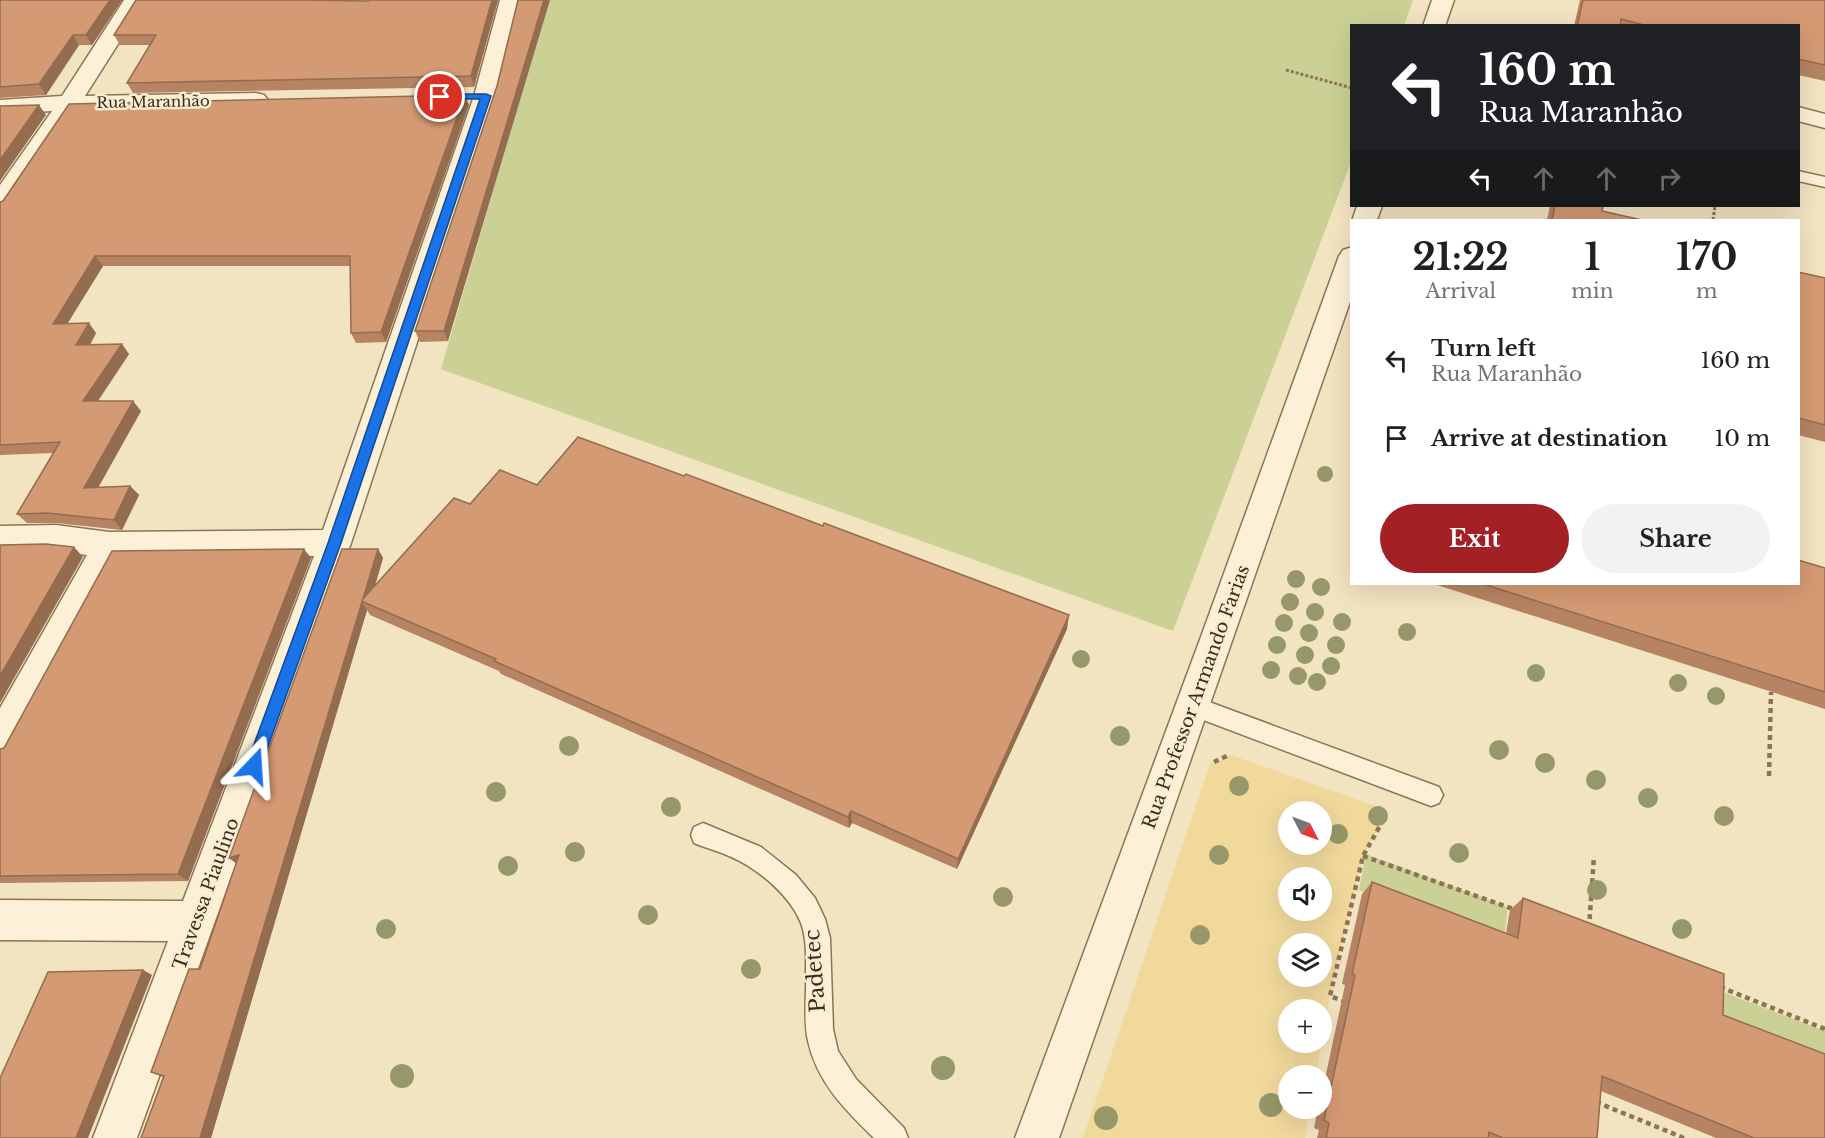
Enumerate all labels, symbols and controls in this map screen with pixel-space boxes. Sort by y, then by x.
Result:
text: 160 m [1479,44,1615,96]
icon: left [1380,48,1458,126]
pin [414,71,465,122]
icon: arrive [423,80,456,113]
street label: Rua Maranhão [96,91,210,112]
text: Rua Maranhão [1479,96,1683,129]
icon: left [1464,162,1497,195]
icon: ahead [1527,162,1560,195]
icon: ahead [1590,162,1623,195]
icon: right [1653,162,1686,195]
text: 21:22 [1413,235,1509,280]
text: 1 [1585,235,1600,280]
text: 170 [1676,235,1737,280]
text: Arrival [1425,279,1496,303]
text: min [1571,279,1613,303]
text: m [1696,279,1717,303]
text: Turn left [1431,335,1536,362]
icon: left [1380,344,1413,377]
text: 160 m [1700,347,1770,374]
text: Rua Maranhão [1431,362,1582,386]
icon: arrive [1380,422,1413,455]
text: Arrive at destination [1431,425,1668,452]
text: 10 m [1715,425,1770,452]
button: Exit [1380,504,1569,573]
button: Share [1581,504,1770,573]
street label: Rua Professor Armando Farias [1138,562,1254,832]
position arrow [222,734,286,798]
north arrow [1278,801,1332,855]
map controls [1278,801,1332,1119]
street label: Travessa Piaulino [168,815,244,973]
button: sound [1278,867,1332,921]
street label: Padetec [799,929,831,1013]
button: layers [1278,933,1332,987]
button: + [1278,999,1332,1053]
button: − [1278,1065,1332,1119]

